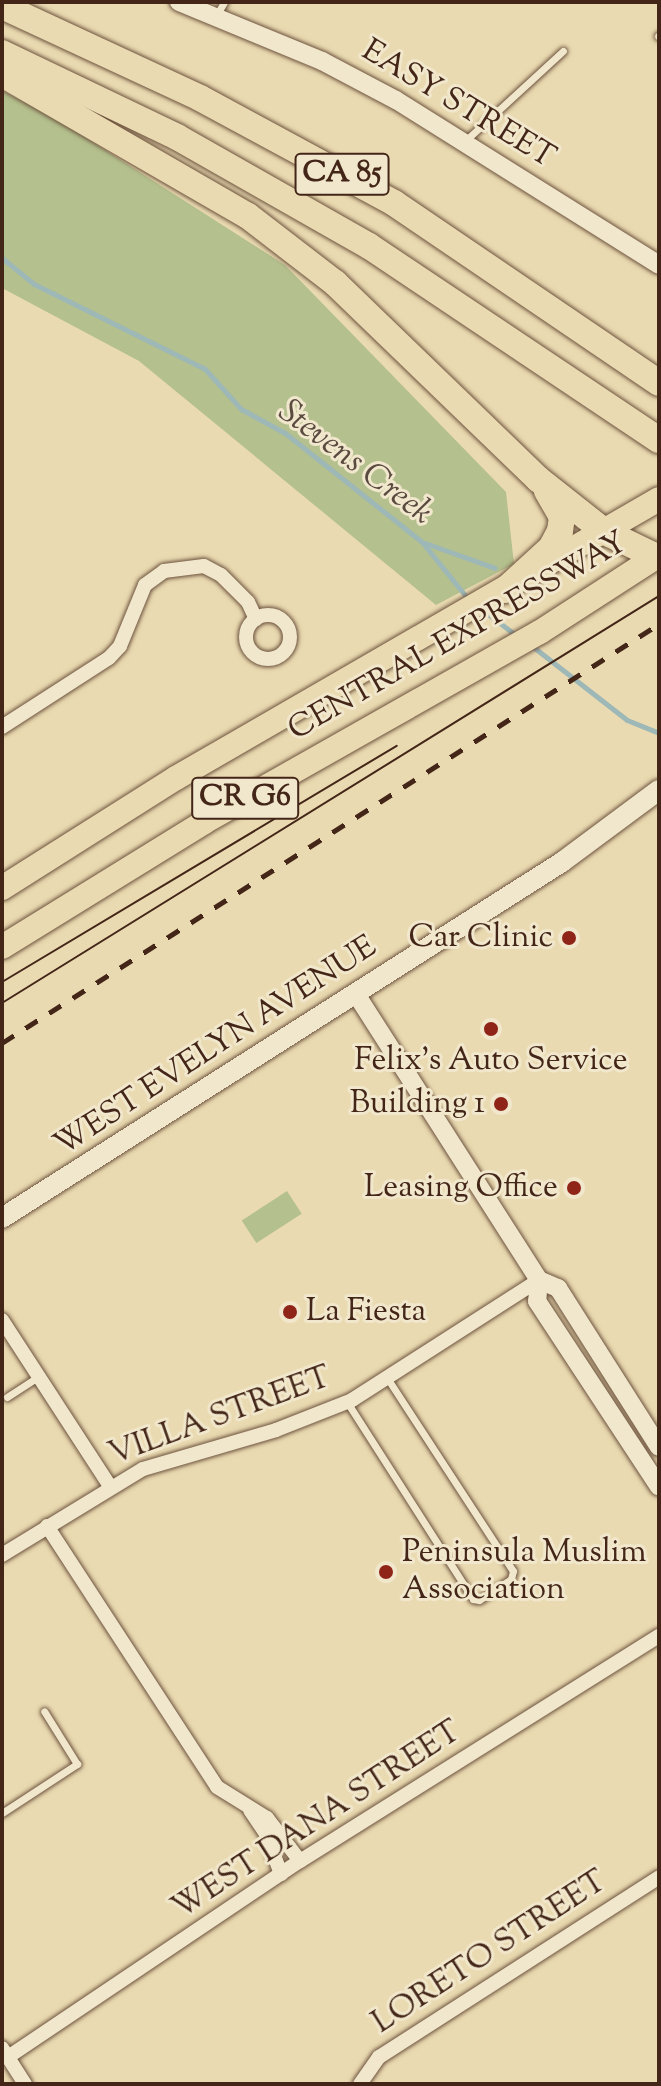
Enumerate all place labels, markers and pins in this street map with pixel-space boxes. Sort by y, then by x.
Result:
place label: Car Clinic [408,919,553,957]
marker: Car Clinic [560,929,578,947]
marker: Felix's Auto Service [482,1020,500,1038]
place label: Felix's Auto Service [354,1042,628,1080]
place label: Building 1 [350,1085,485,1123]
marker: Building 1 [492,1095,510,1113]
place label: Leasing Office [364,1169,558,1207]
marker: Leasing Office [565,1179,583,1197]
place label: La Fiesta [306,1293,426,1331]
marker: La Fiesta [281,1303,299,1321]
place label: Peninsula Muslim Association [402,1535,646,1610]
marker: Peninsula Muslim Association [377,1563,395,1581]

